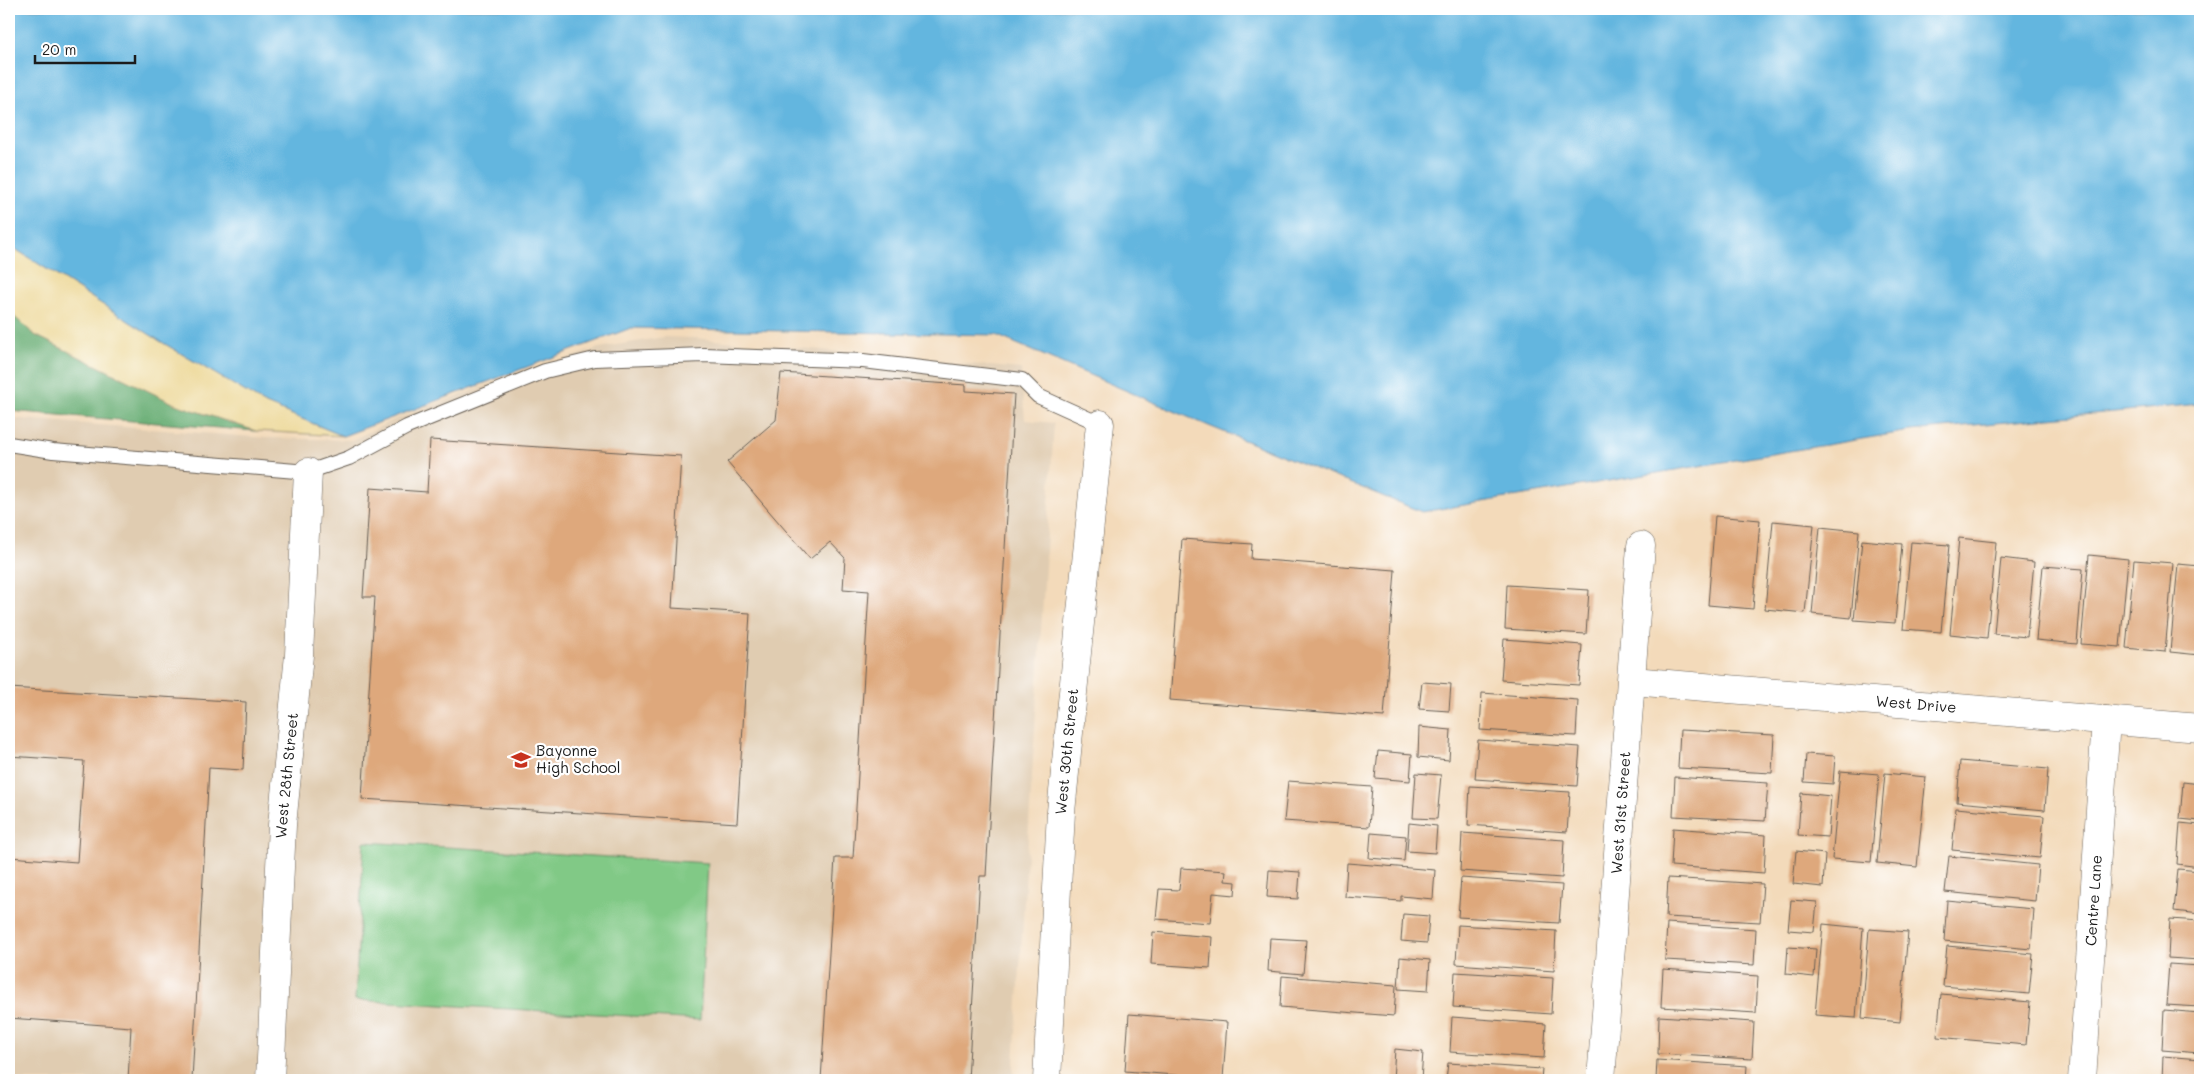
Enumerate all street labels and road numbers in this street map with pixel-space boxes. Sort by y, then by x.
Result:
street label: West 30th Street [1050,687,1082,816]
street label: West Drive [1875,690,1957,717]
street label: West 28th Street [270,712,302,839]
street label: West 31st Street [1605,750,1635,875]
street label: Centre Lane [2080,854,2106,947]

